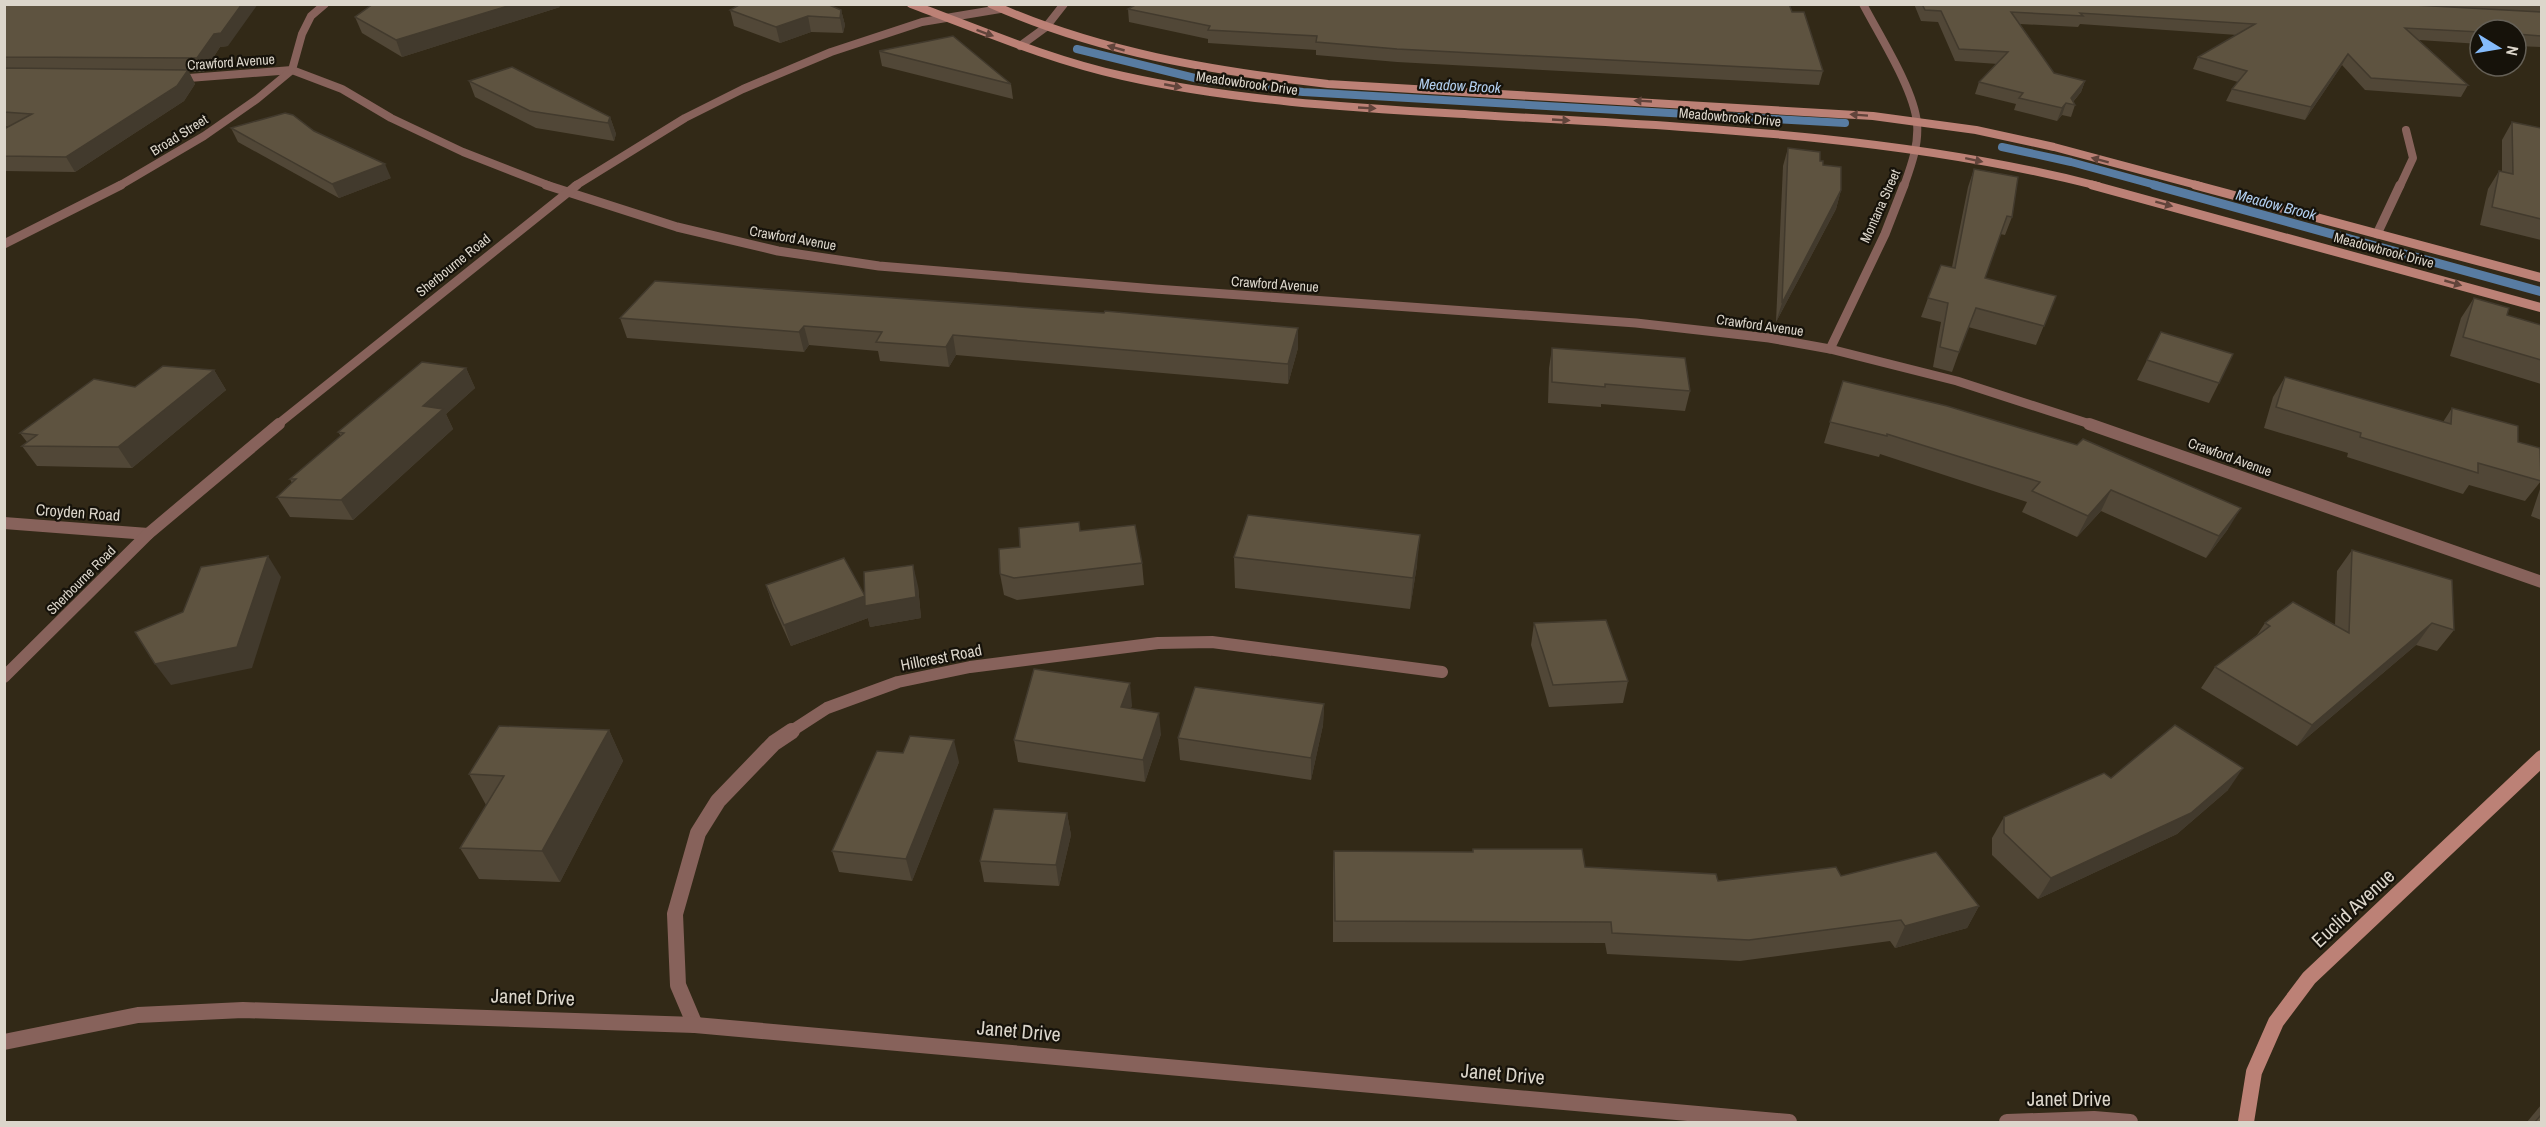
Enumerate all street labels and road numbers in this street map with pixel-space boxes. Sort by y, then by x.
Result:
street label: Crawford Avenue [187,50,275,74]
street label: Meadowbrook Drive [1195,67,1299,99]
street label: Meadowbrook Drive [1678,104,1782,130]
street label: Broad Street [147,110,211,160]
street label: Montana Street [1856,166,1904,246]
street label: Crawford Avenue [748,222,838,254]
street label: Meadowbrook Drive [2332,228,2436,272]
street label: Sherbourne Road [412,229,494,301]
street label: Crawford Avenue [1231,272,1319,296]
street label: Crawford Avenue [1715,310,1805,340]
street label: Crawford Avenue [2186,434,2274,480]
street label: Croyden Road [35,498,121,526]
street label: Sherbourne Road [43,542,119,618]
street label: Hillcrest Road [898,638,984,676]
street label: Euclid Avenue [2305,862,2400,953]
street label: Janet Drive [491,982,575,1011]
street label: Janet Drive [976,1013,1062,1048]
street label: Janet Drive [1460,1056,1546,1091]
street label: Janet Drive [2027,1085,2111,1112]

